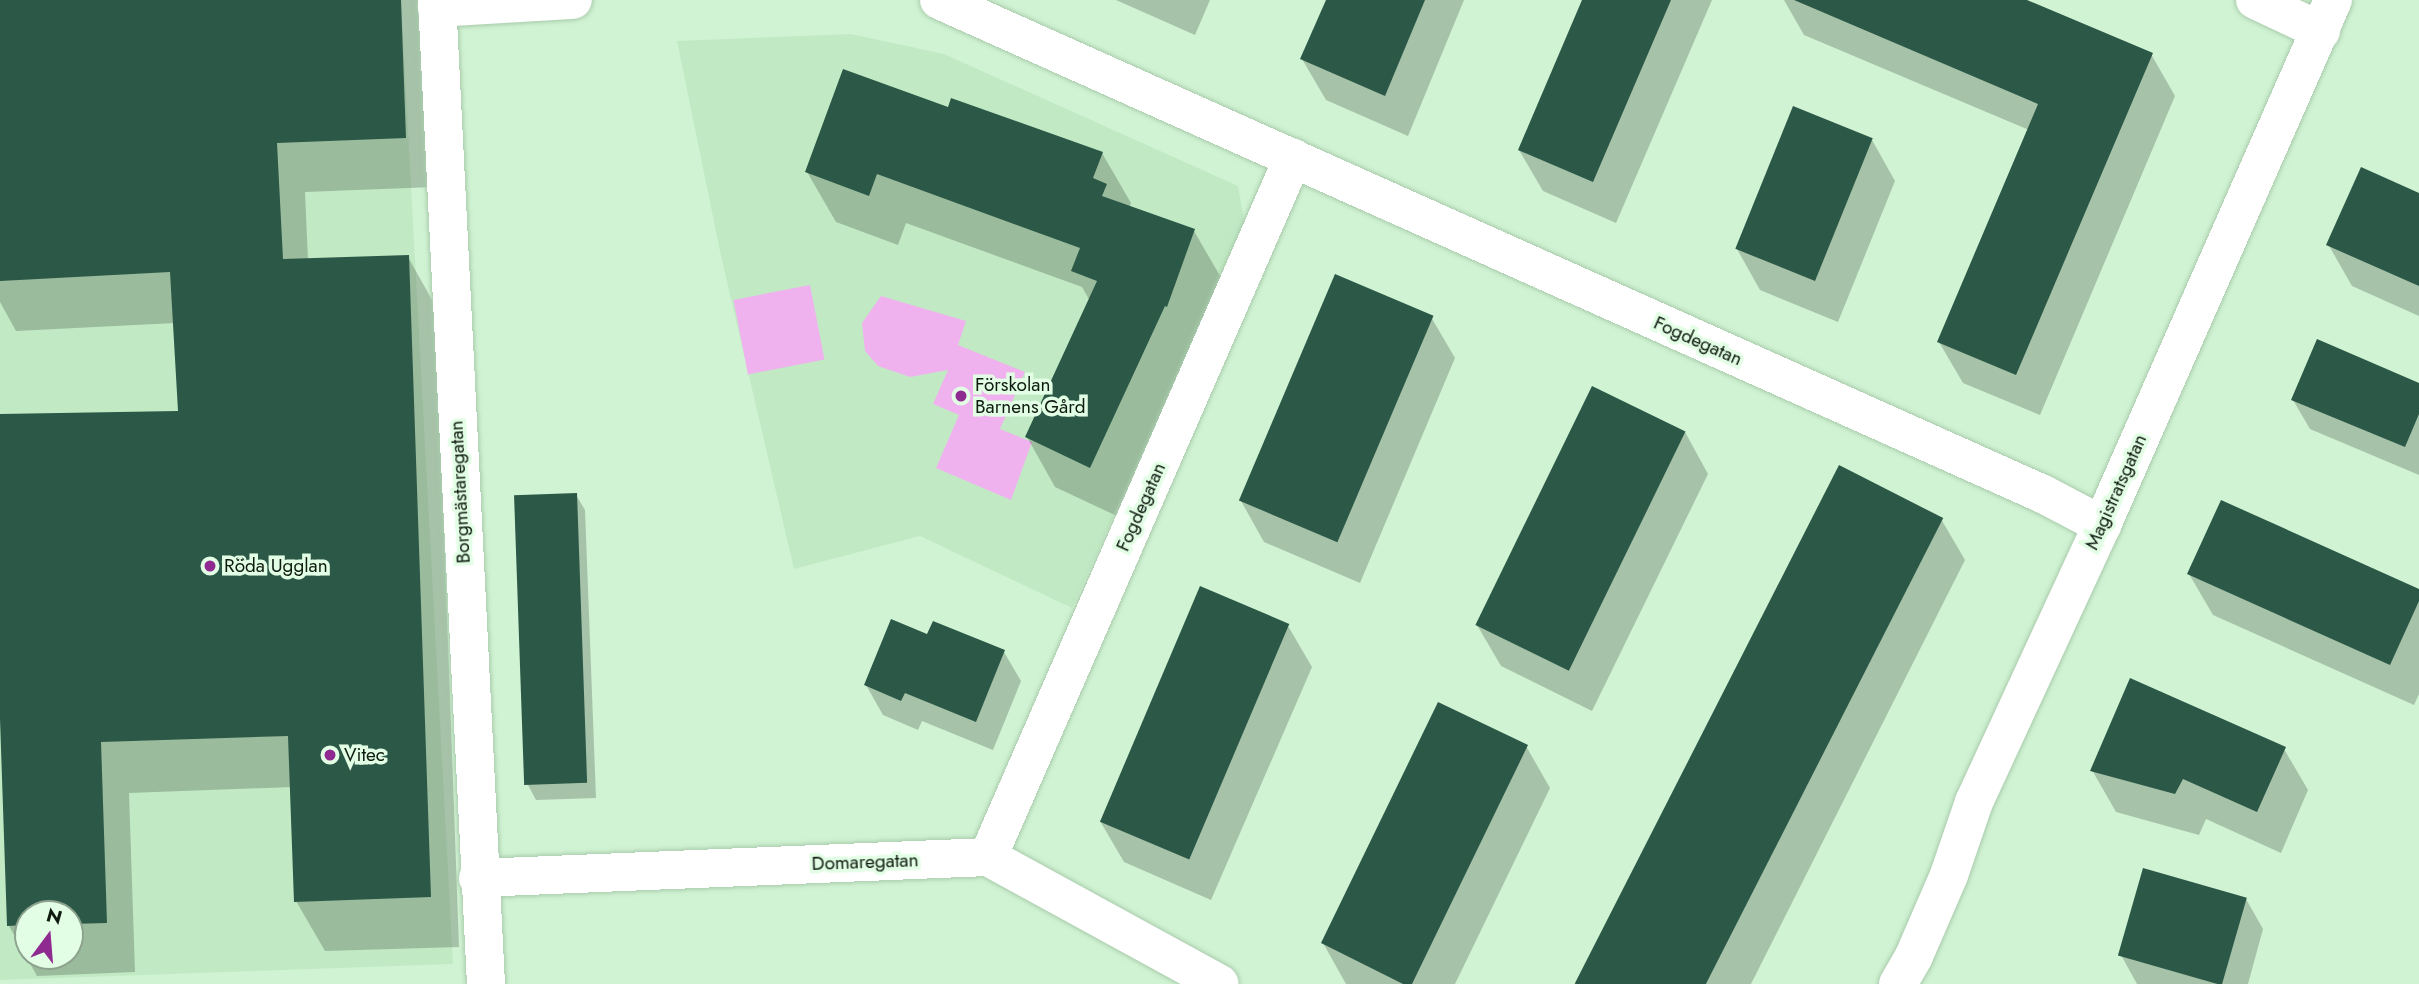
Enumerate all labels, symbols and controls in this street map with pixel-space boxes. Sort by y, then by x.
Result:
street label: Fogdegatan [1650,311,1746,371]
place label: Förskolan Barnens Gård [975,374,1086,418]
marker: Förskolan Barnens Gård [953,388,969,404]
street label: Borgmästaregatan [445,420,475,564]
street label: Magistratsgatan [2080,431,2152,553]
street label: Fogdegatan [1111,459,1171,555]
place label: Röda Ugglan [224,555,328,577]
marker: Röda Ugglan [202,558,218,574]
place label: Vitec [344,744,385,766]
marker: Vitec [322,747,338,763]
street label: Domaregatan [811,849,919,875]
north arrow [14,900,84,970]
text: N [43,901,65,931]

